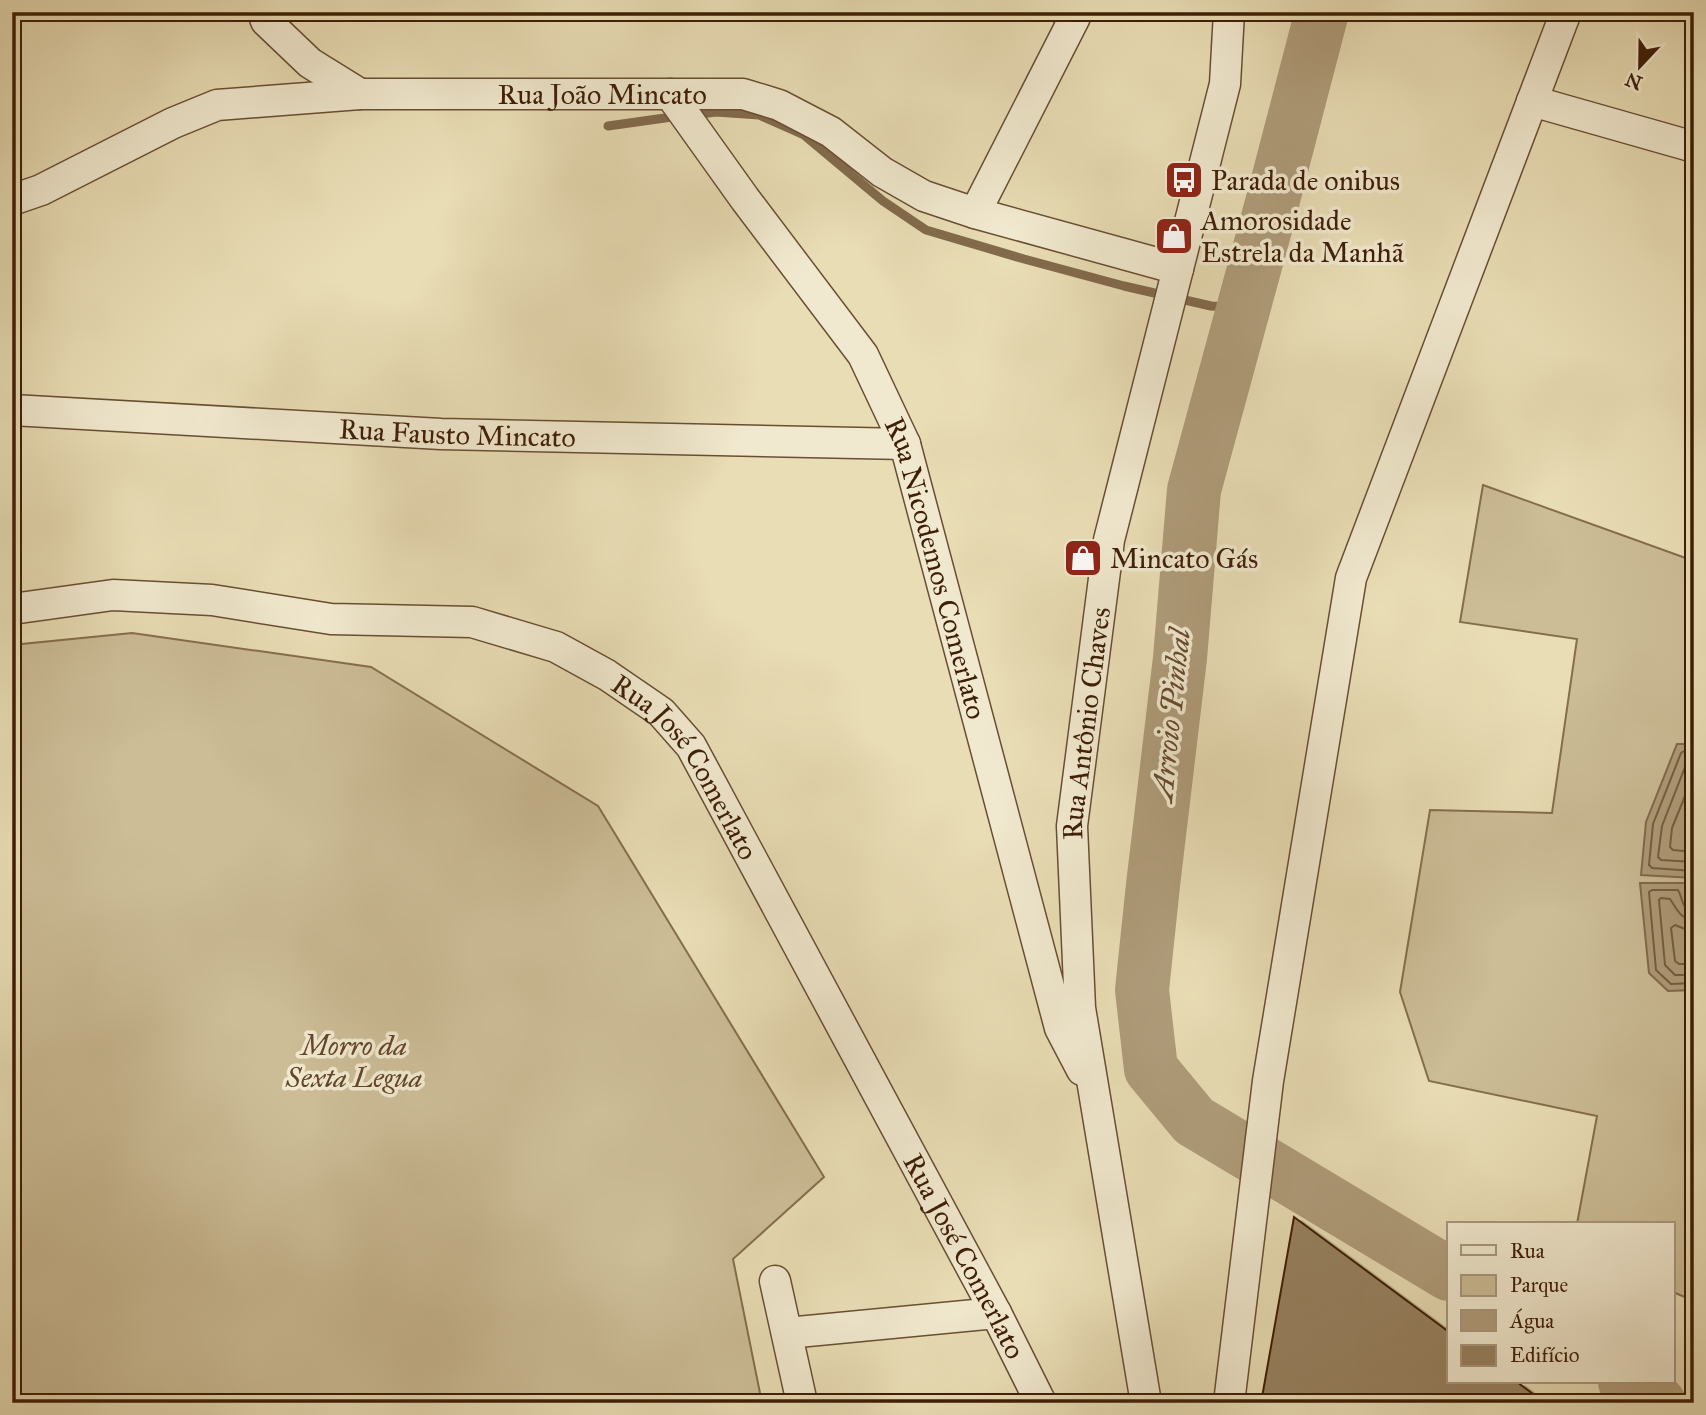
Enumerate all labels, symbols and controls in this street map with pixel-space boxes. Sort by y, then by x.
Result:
north arrow [1604,32,1674,102]
text: N [1622,68,1646,95]
street label: Rua João Mincato [498,77,707,112]
bus stop icon: Parada de onibus [1163,159,1205,201]
place label: Parada de onibus [1211,163,1400,198]
place label: Amorosidade Estrela da Manhã [1200,203,1404,270]
shop icon: Amorosidade Estrela da Manhã [1153,215,1195,257]
street label: Rua Fausto Mincato [338,411,576,454]
street label: Rua Nicodemos Comerlato [877,411,995,723]
shop icon: Mincato Gás [1062,537,1104,579]
place label: Mincato Gás [1110,541,1258,576]
street label: Rua Antônio Chaves [1054,605,1118,841]
water label: Arroio Pinhal [1144,624,1198,806]
street label: Rua José Comerlato [605,666,766,866]
park label: Morro da Sexta Legua [285,1028,422,1095]
street label: Rua José Comerlato [896,1147,1033,1364]
legend [1447,1222,1674,1384]
text: Rua [1510,1238,1545,1264]
text: Parque [1510,1272,1569,1298]
text: Água [1509,1308,1554,1334]
text: Edifício [1510,1342,1580,1368]

